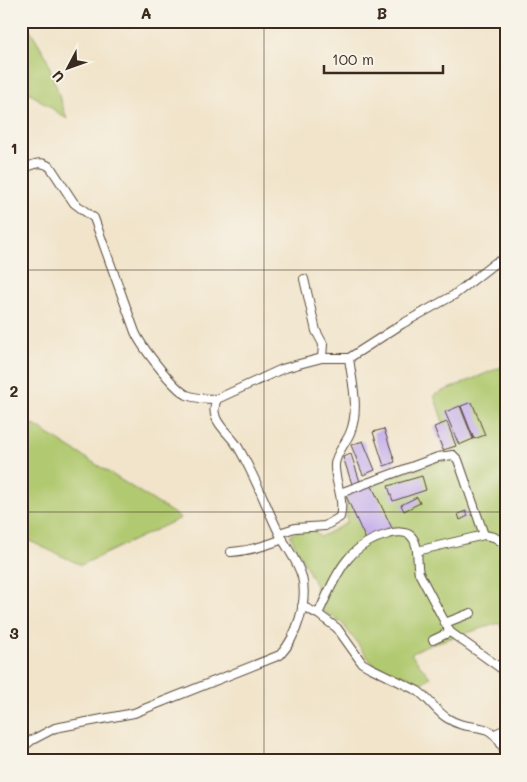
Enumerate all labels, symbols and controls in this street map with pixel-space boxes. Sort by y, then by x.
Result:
text: A [140,2,152,23]
text: B [377,2,387,23]
north arrow [42,42,92,92]
scale bar [324,42,443,74]
text: 100 m [332,49,374,69]
text: U [47,67,68,87]
text: 1 [10,137,18,158]
text: 2 [10,380,19,401]
text: 3 [9,622,19,643]

